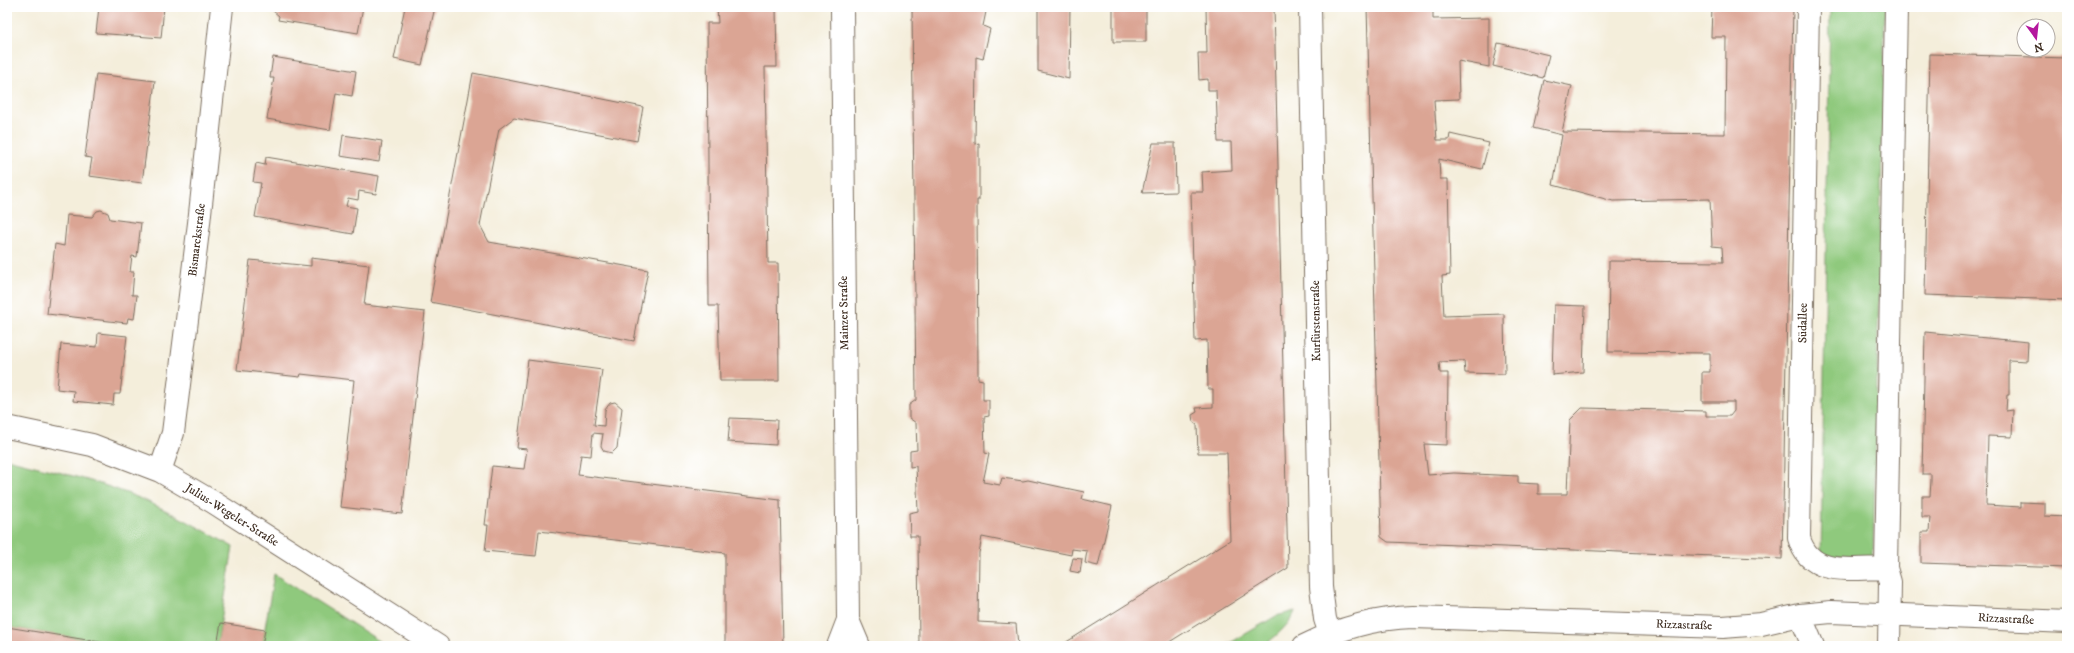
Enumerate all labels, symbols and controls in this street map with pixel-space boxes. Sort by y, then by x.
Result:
north arrow [2016,18,2056,58]
text: N [2032,39,2045,55]
street label: Bismarckstraße [185,202,209,278]
street label: Mainzer Straße [836,276,852,350]
street label: Kurfürstenstraße [1308,280,1324,362]
street label: Südallee [1795,303,1811,343]
street label: Julius-Wegeler-Straße [182,480,282,550]
street label: Rizzastraße [1978,610,2034,628]
street label: Rizzastraße [1656,617,1712,633]

